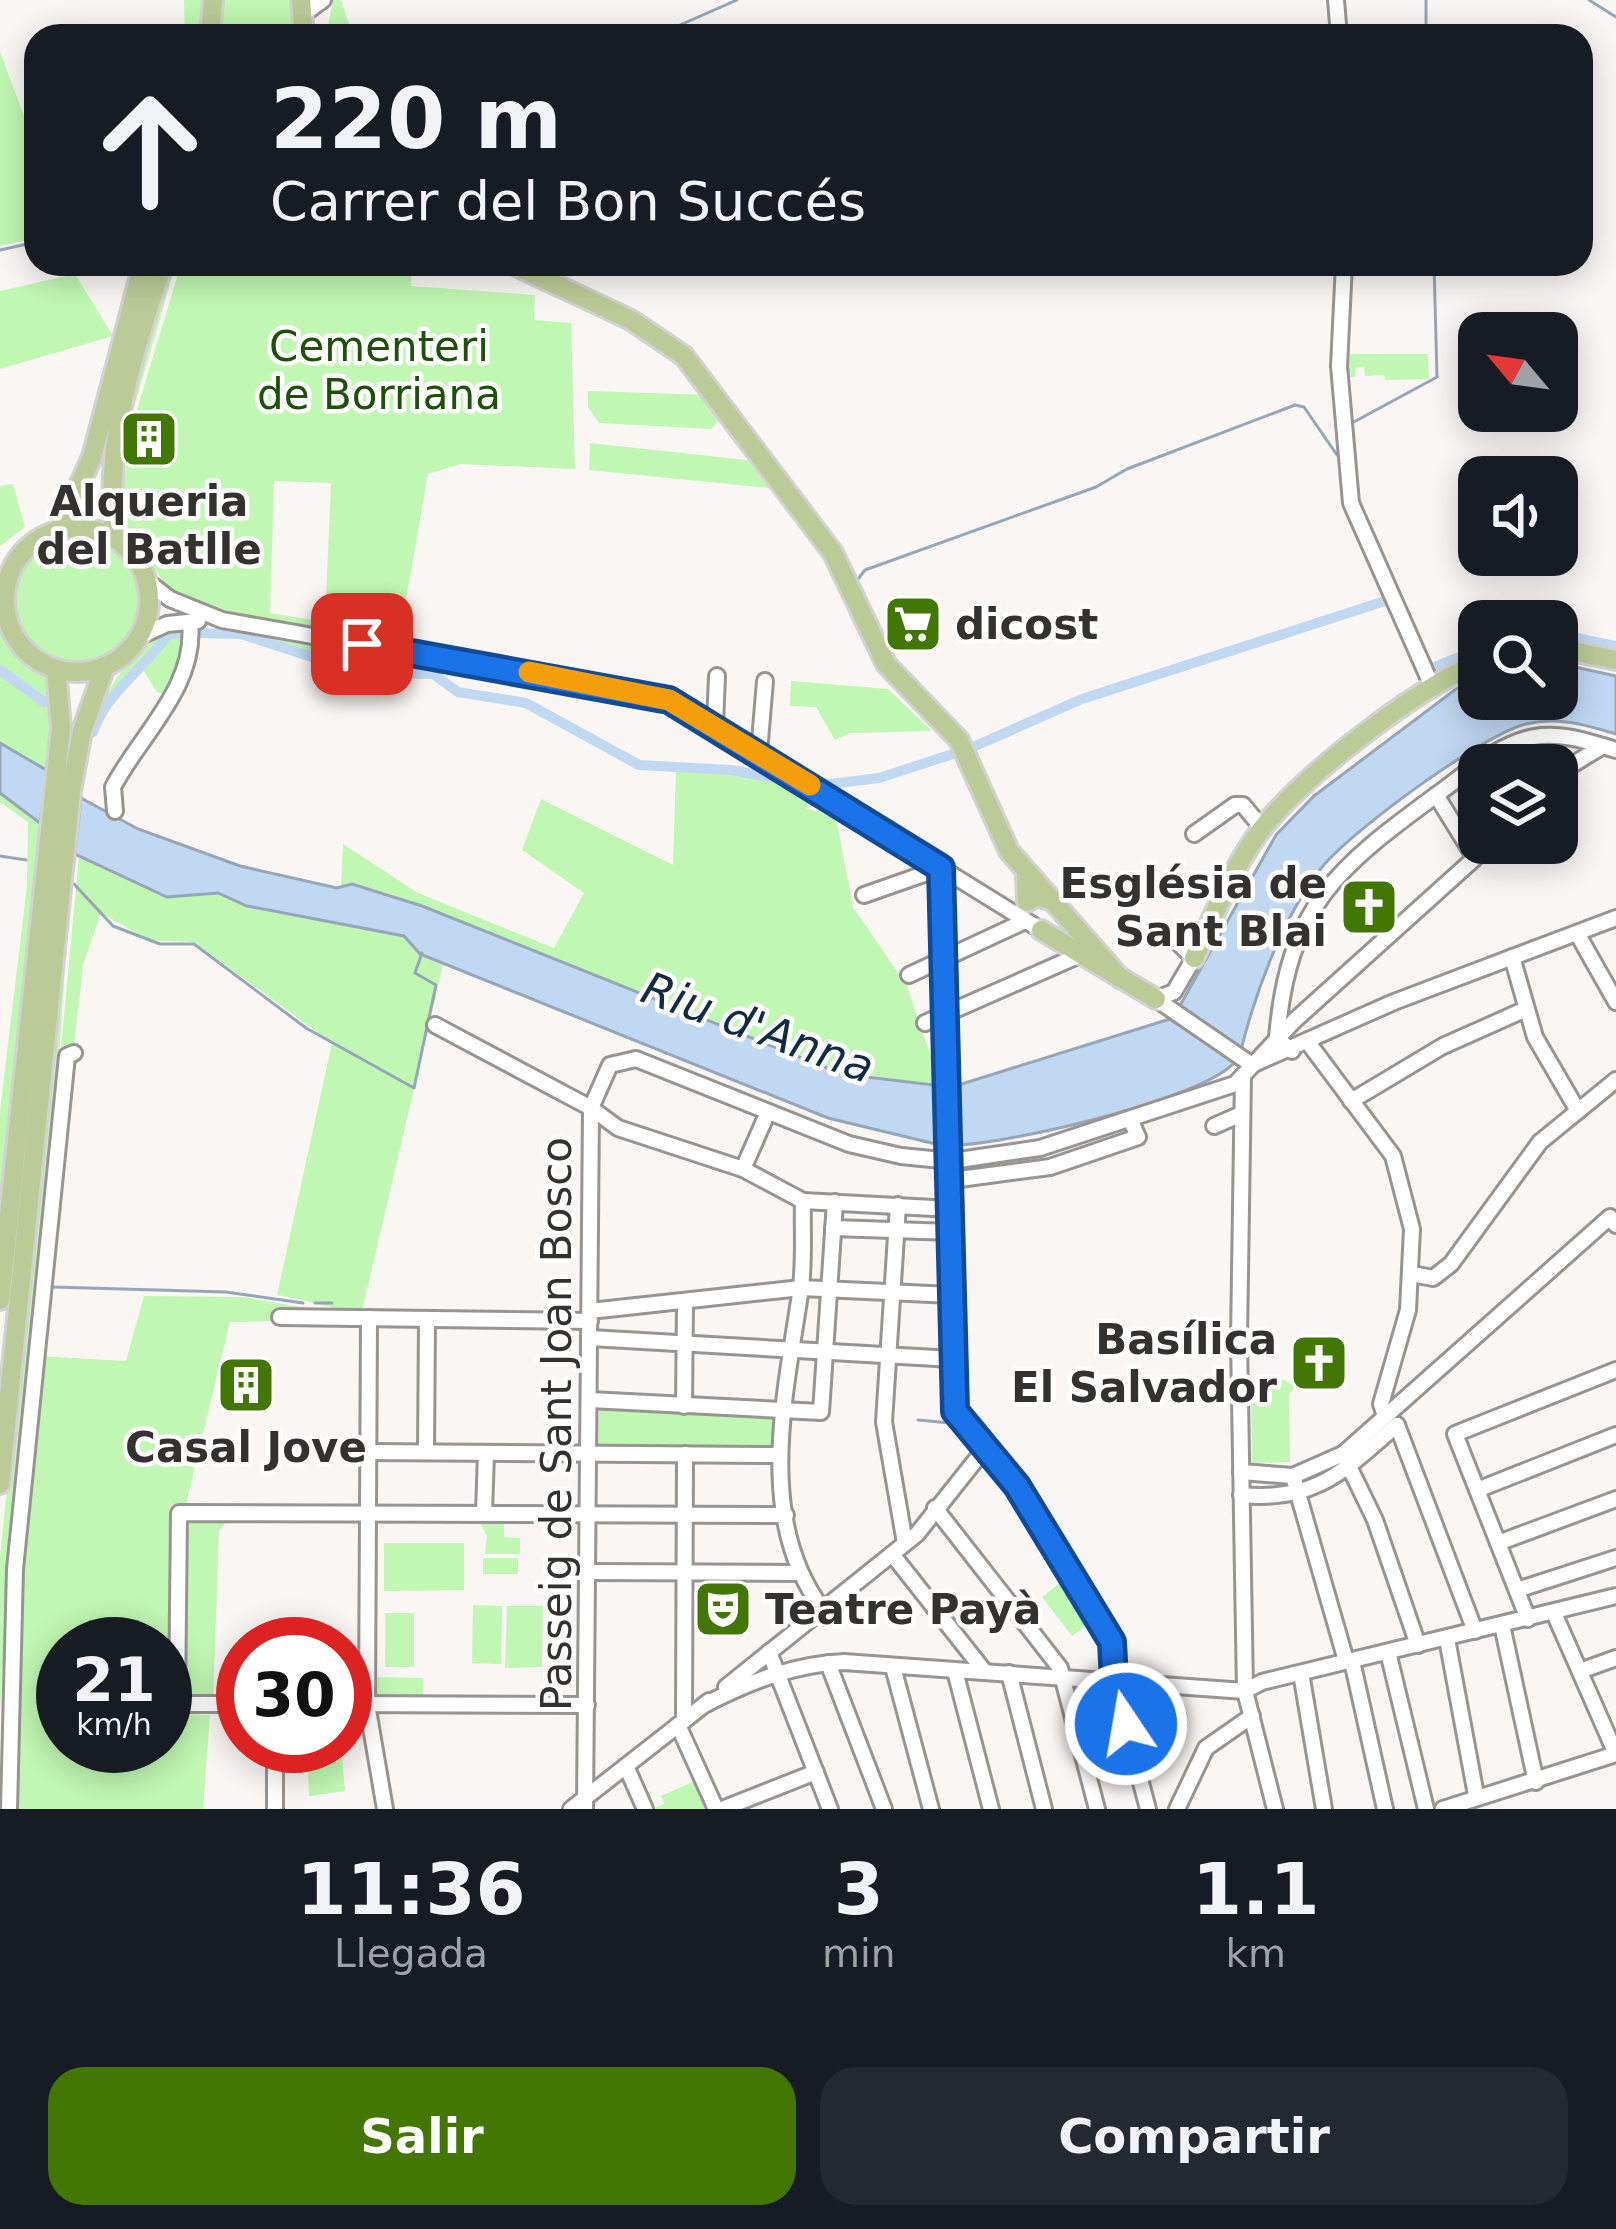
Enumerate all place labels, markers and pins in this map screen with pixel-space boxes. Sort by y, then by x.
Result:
building icon: Alqueria del Batlle [118,408,180,470]
place label: Alqueria del Batlle [36,477,262,574]
pin [311,593,413,695]
supermarket icon: dicost [882,593,944,655]
place label: dicost [955,600,1098,649]
place label: Església de Sant Blai [1059,859,1327,956]
church icon: Església de Sant Blai [1338,876,1400,938]
place label: Basílica El Salvador [1011,1315,1277,1412]
church icon: Basílica El Salvador [1288,1332,1350,1394]
building icon: Casal Jove [215,1354,277,1416]
place label: Casal Jove [125,1423,367,1472]
theatre icon: Teatre Payà [692,1578,754,1640]
place label: Teatre Payà [765,1585,1041,1634]

